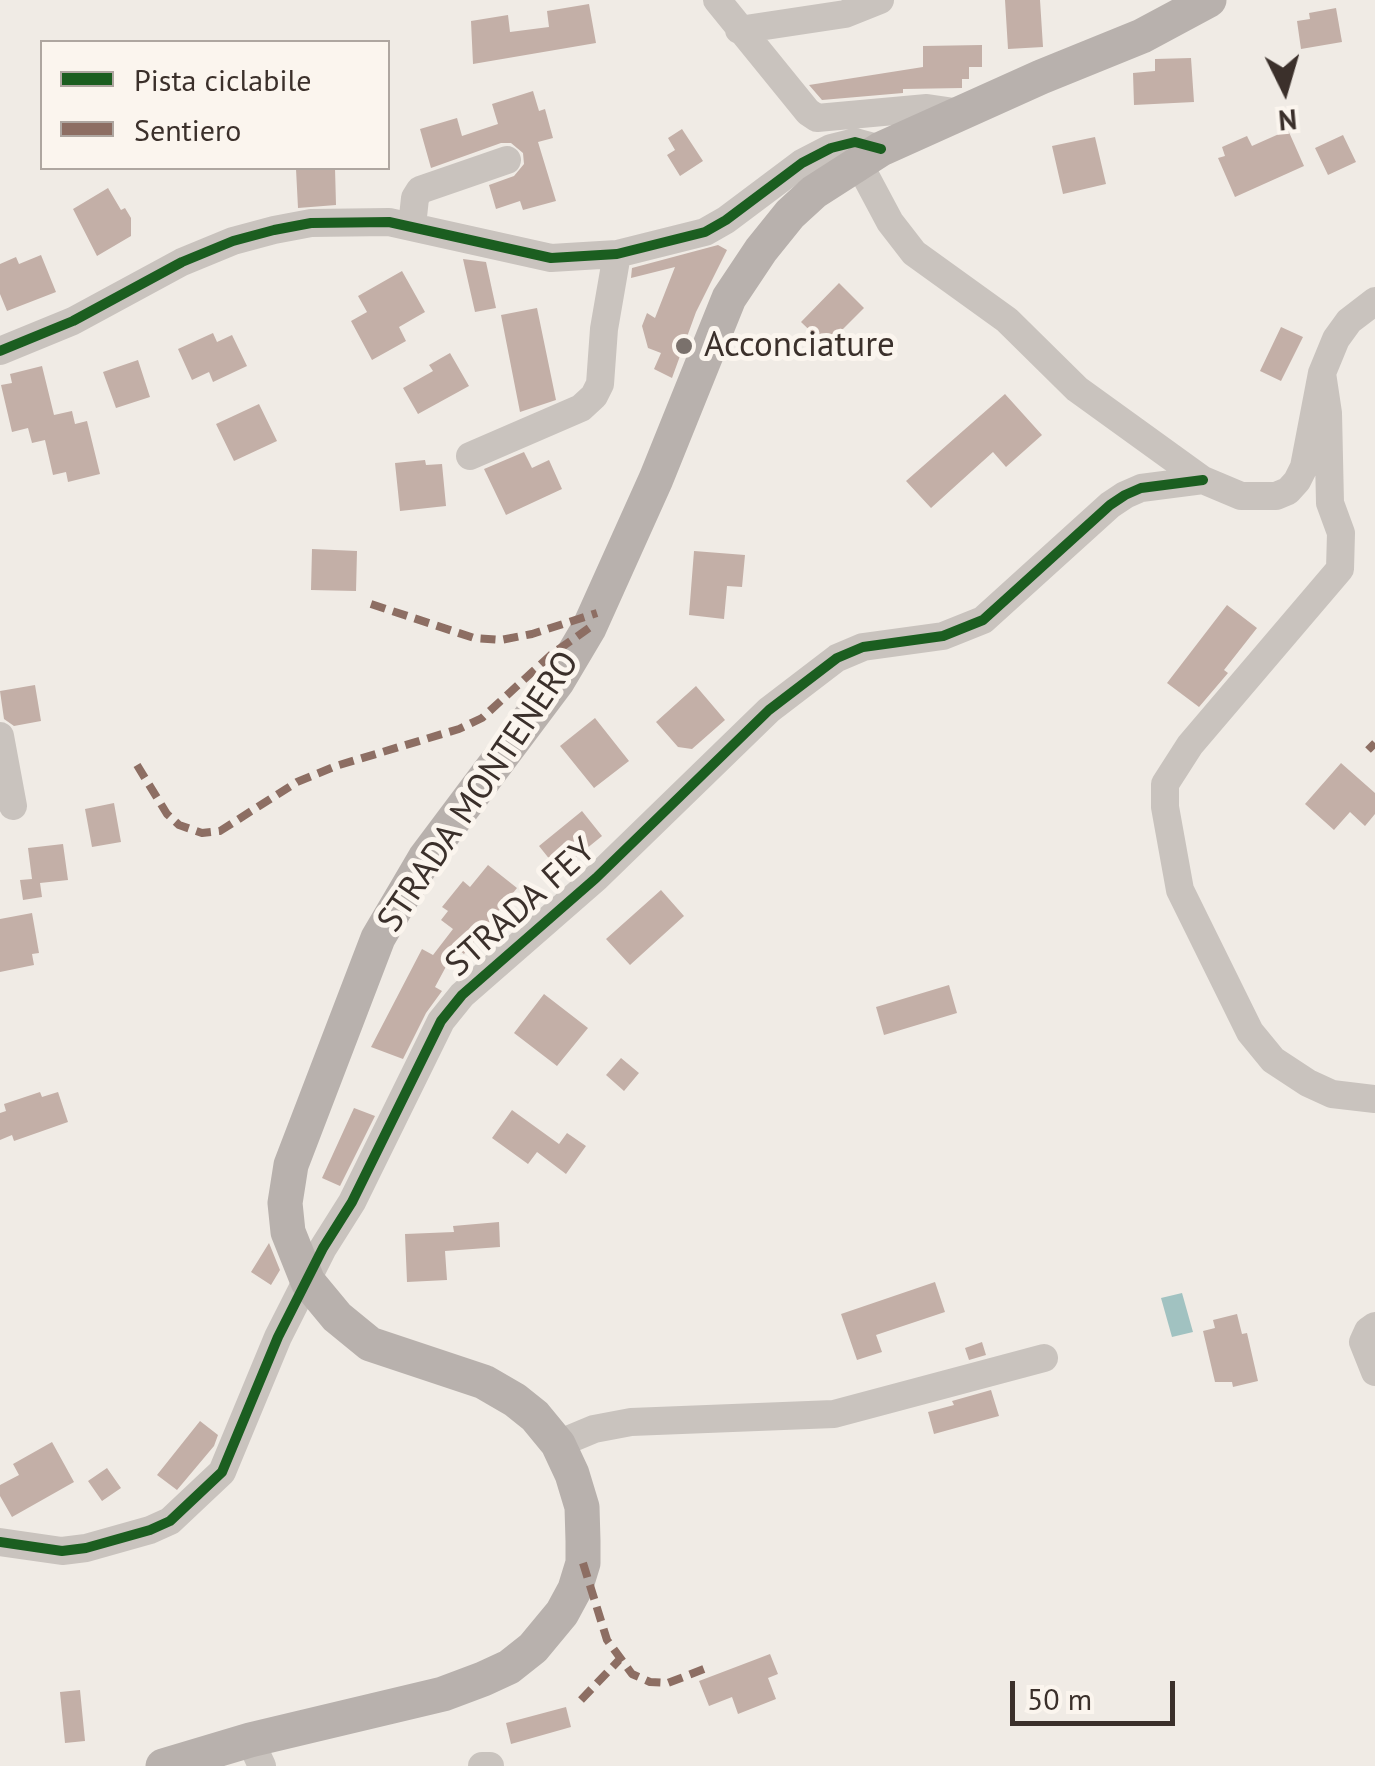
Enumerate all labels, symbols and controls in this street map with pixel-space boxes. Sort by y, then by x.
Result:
legend [40,40,390,170]
north arrow [1235,40,1335,140]
text: Pista ciclabile [134,60,311,99]
text: N [1277,101,1298,140]
text: Sentiero [134,110,241,149]
place label: Acconciature [704,325,895,367]
marker: Acconciature [673,335,695,357]
street label: STRADA MONTENERO [370,644,588,940]
street label: STRADA FEY [438,830,604,986]
scale bar [1015,1661,1180,1723]
text: 50 m [1027,1679,1092,1718]

